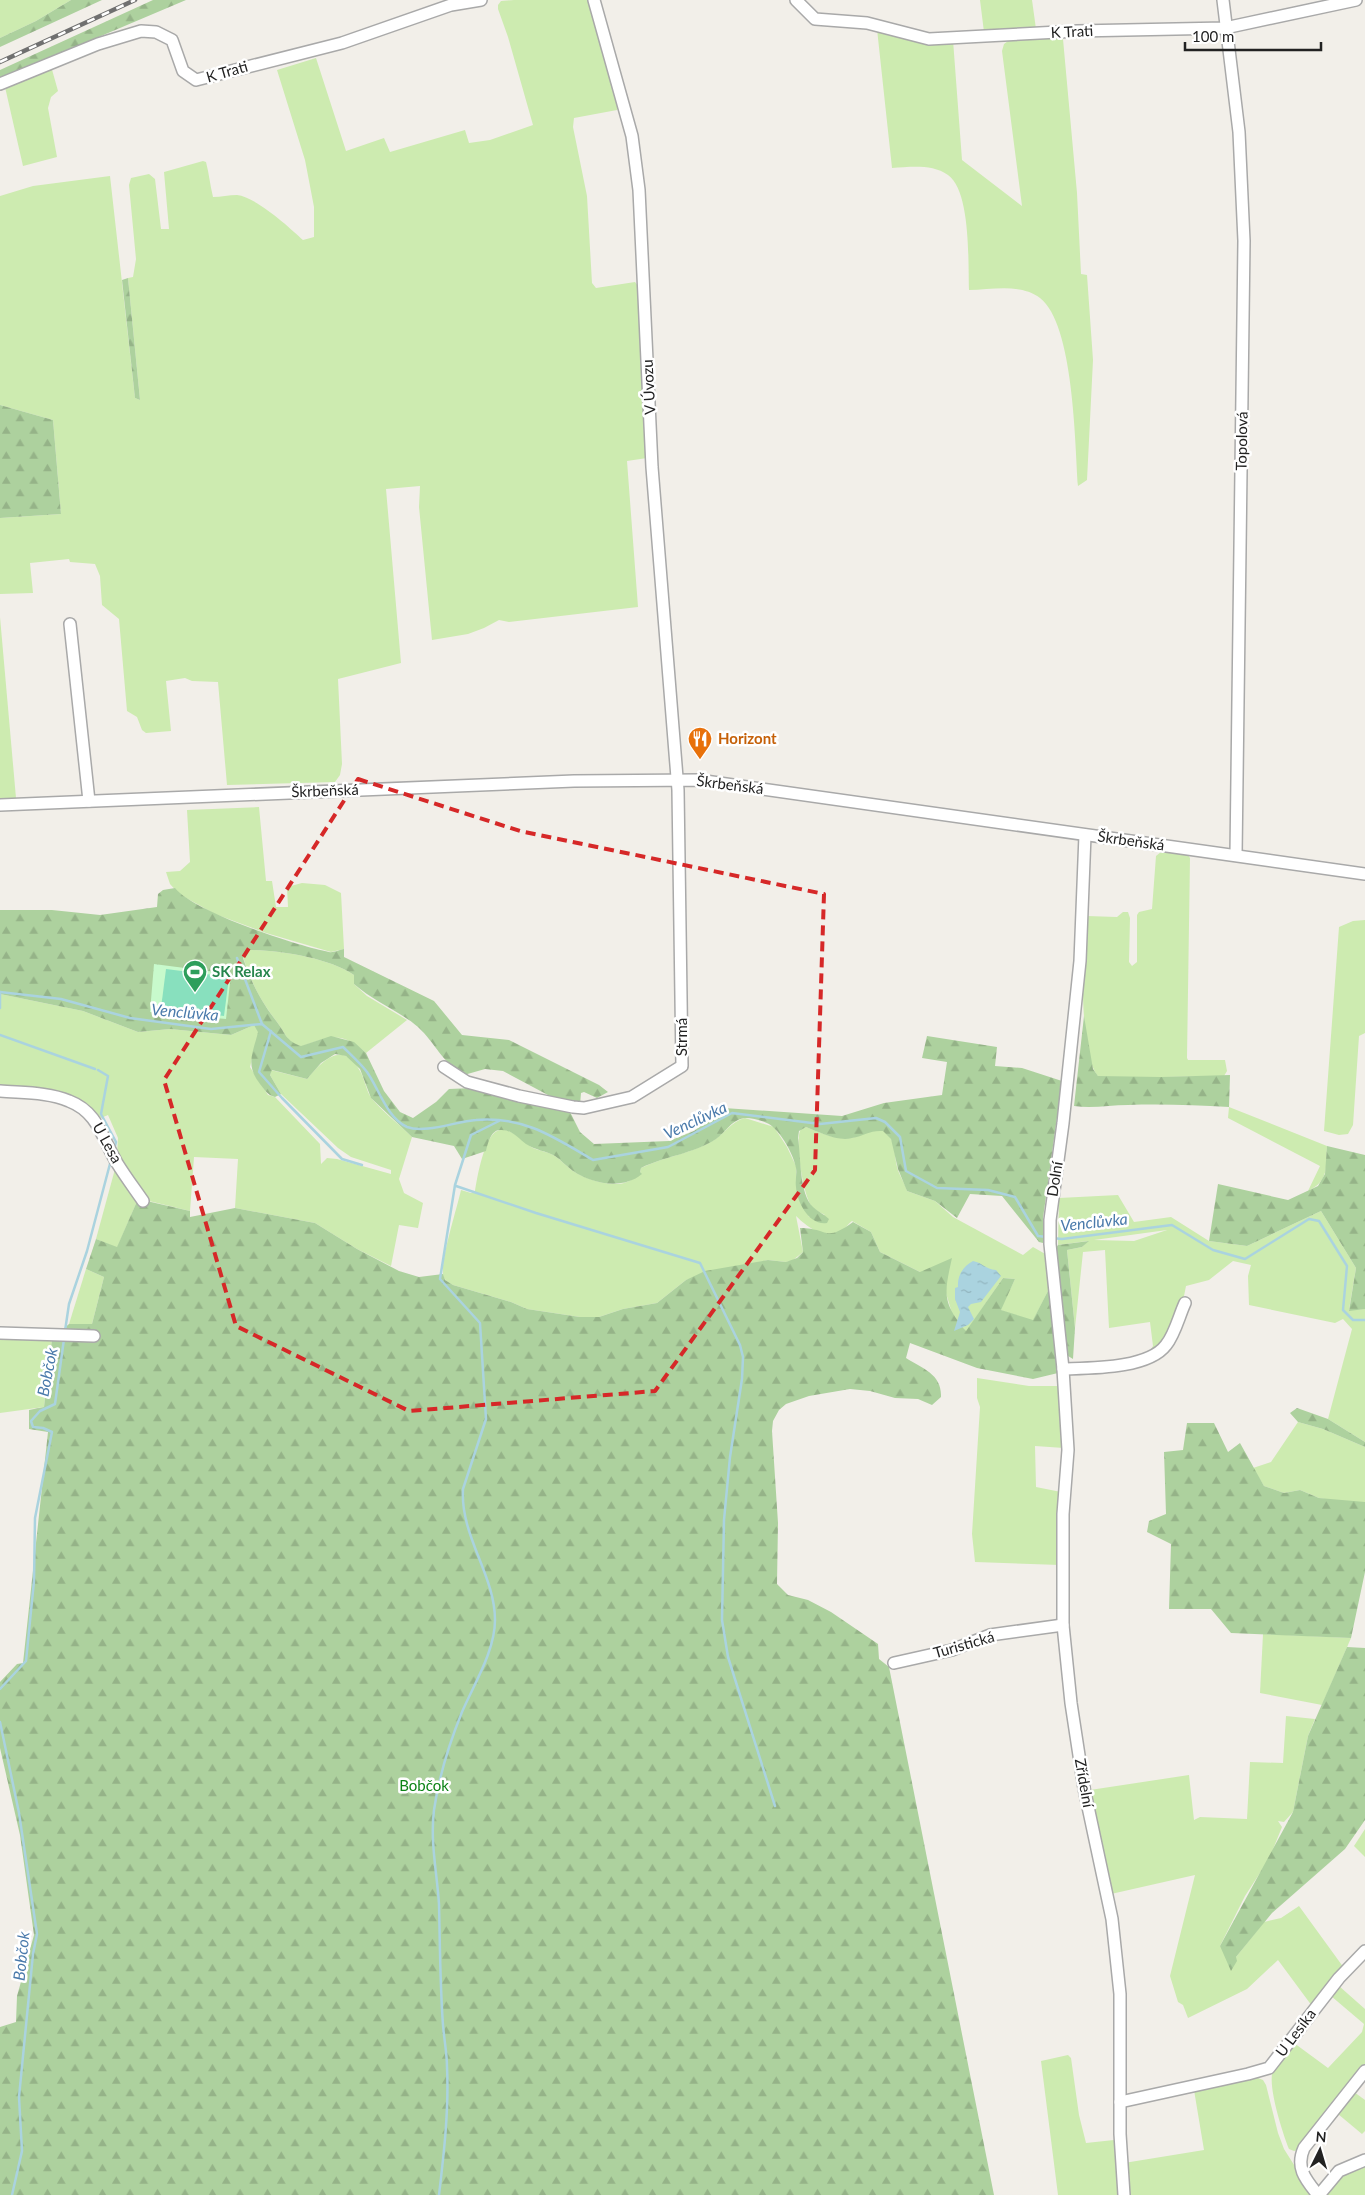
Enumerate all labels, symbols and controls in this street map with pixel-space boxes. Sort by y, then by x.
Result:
scale bar [1185,20,1321,52]
street label: K Trati [1050,21,1094,41]
text: 100 m [1192,27,1234,45]
street label: K Trati [204,57,250,86]
street label: V Úvozu [638,359,658,415]
street label: Topolová [1231,411,1251,471]
restaurant icon: Horizont [687,726,713,760]
place label: Horizont [718,729,777,747]
street label: Škrbeňská [696,771,765,797]
street label: Škrbeňská [291,780,359,800]
street label: Škrbeňská [1097,826,1166,854]
sports icon: SK Relax [182,959,208,993]
place label: SK Relax [212,962,271,980]
water label: Venclůvka [151,999,220,1024]
street label: Strmá [672,1018,690,1056]
water label: Venclůvka [660,1097,729,1142]
street label: U Lesa [89,1119,126,1166]
street label: Dolní [1042,1159,1066,1198]
water label: Venclůvka [1059,1209,1129,1234]
water label: Bobčok [32,1345,61,1398]
street label: Turistická [931,1627,996,1661]
street label: Zřídelní [1072,1757,1098,1810]
park label: Bobčok [399,1776,449,1794]
water label: Bobčok [8,1930,33,1981]
street label: U Lesíka [1271,2005,1319,2060]
north arrow [1295,2125,1345,2175]
text: N [1315,2128,1327,2145]

